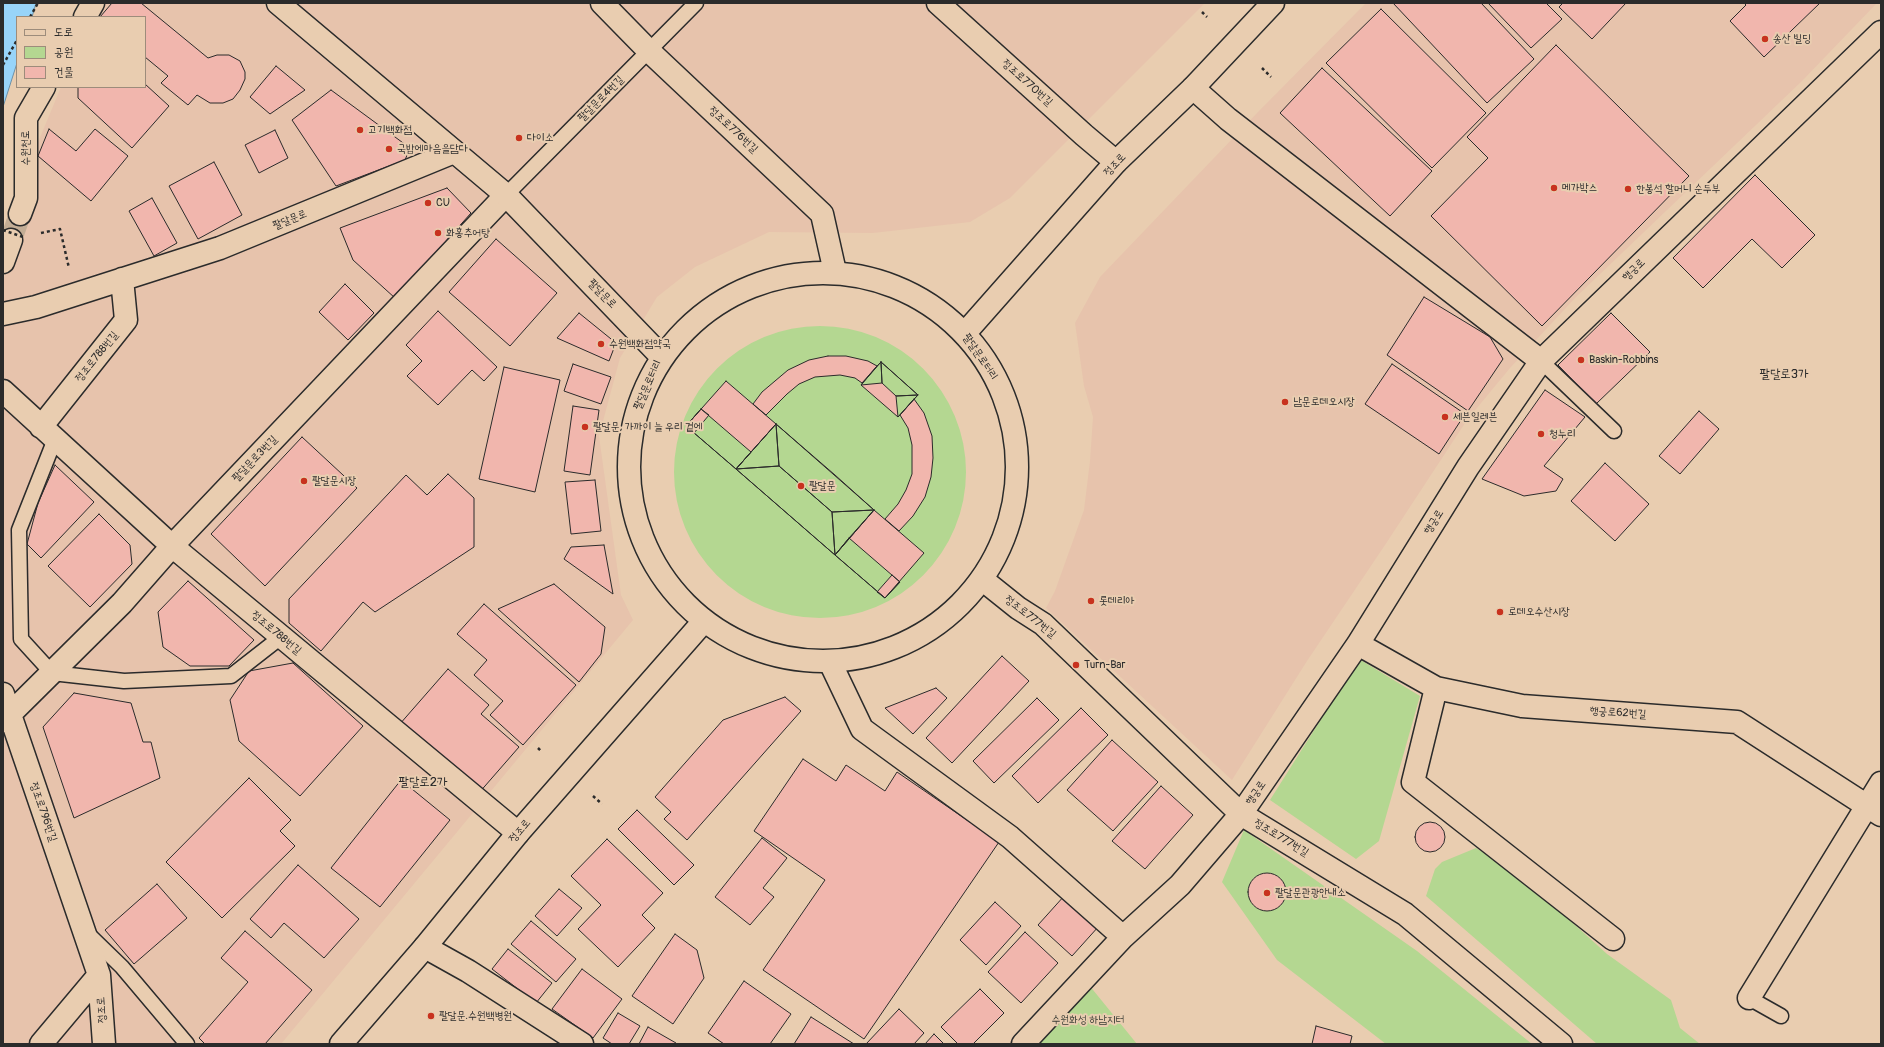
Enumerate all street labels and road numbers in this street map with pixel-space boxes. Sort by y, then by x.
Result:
street label: 정조로770번길 [999,57,1055,109]
street label: 팔달문로4번길 [575,73,627,125]
street label: 정조로776번길 [706,104,760,156]
street label: 수원천로 [19,130,33,166]
street label: 정조로 [1101,151,1129,179]
street label: 팔달문로 [271,207,309,233]
street label: 행궁로 [1620,256,1648,284]
street label: 팔달문로 [585,277,619,311]
street label: 정조로788번길 [73,329,121,385]
street label: 팔달문로터리 [960,331,1000,383]
street label: 팔달문로터리 [631,358,665,412]
street label: 팔달문로3번길 [230,433,280,485]
street label: 행궁로 [1421,507,1447,537]
street label: 정조로777번길 [1002,593,1058,641]
street label: 정조로788번길 [248,608,304,658]
street label: 행궁로62번길 [1589,704,1647,722]
street label: 행궁로 [1243,778,1269,808]
street label: 정조로796번길 [27,780,59,844]
street label: 정조로777번길 [1251,816,1311,860]
street label: 정조로 [506,817,534,845]
street label: 정조로 [94,996,110,1024]

